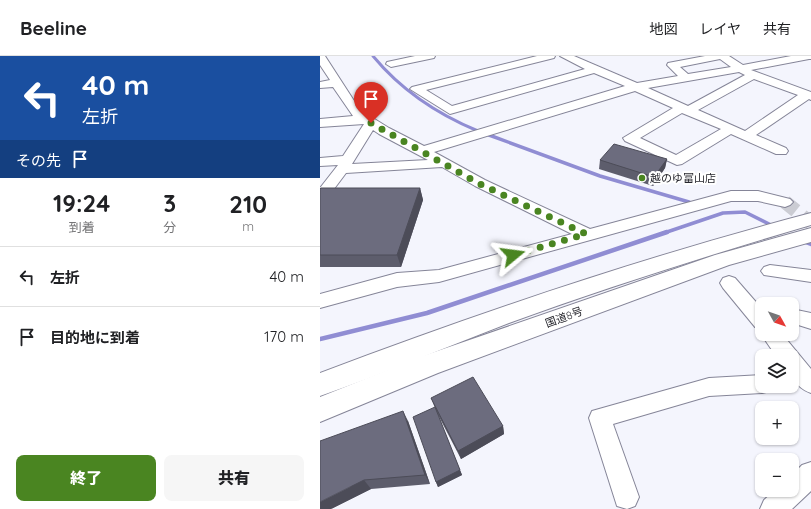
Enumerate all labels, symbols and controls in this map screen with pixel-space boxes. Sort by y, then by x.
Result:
text: Beeline [20,16,87,40]
text: 地図 [649,20,677,38]
text: レイヤ [699,20,741,38]
text: 共有 [763,20,791,38]
text: 40 m [82,67,149,102]
icon: left [16,72,68,124]
pin [354,82,388,123]
icon: arrive [360,88,382,110]
text: 左折 [82,105,118,128]
icon: arrive [69,148,91,170]
text: その先 [16,151,61,170]
place label: 越のゆ富山店 [650,171,716,185]
marker: 越のゆ富山店 [637,173,647,183]
text: 19:24 [53,188,110,218]
text: 3 [163,188,176,218]
text: 210 [229,189,267,219]
text: m [242,218,254,234]
text: 到着 [69,219,95,235]
text: 分 [163,219,176,235]
position arrow [492,234,534,276]
icon: left [16,266,38,288]
text: 40 m [269,267,304,286]
text: 左折 [50,268,80,287]
north arrow [755,297,799,341]
map controls [755,297,799,497]
street label: 国道8号 [543,304,585,330]
icon: arrive [16,326,38,348]
text: 170 m [264,327,304,346]
text: 目的地に到着 [50,328,140,347]
button: layers [755,349,799,393]
button: + [755,401,799,445]
button: − [755,453,799,497]
button: 終了 [16,455,156,501]
button: 共有 [164,455,304,501]

